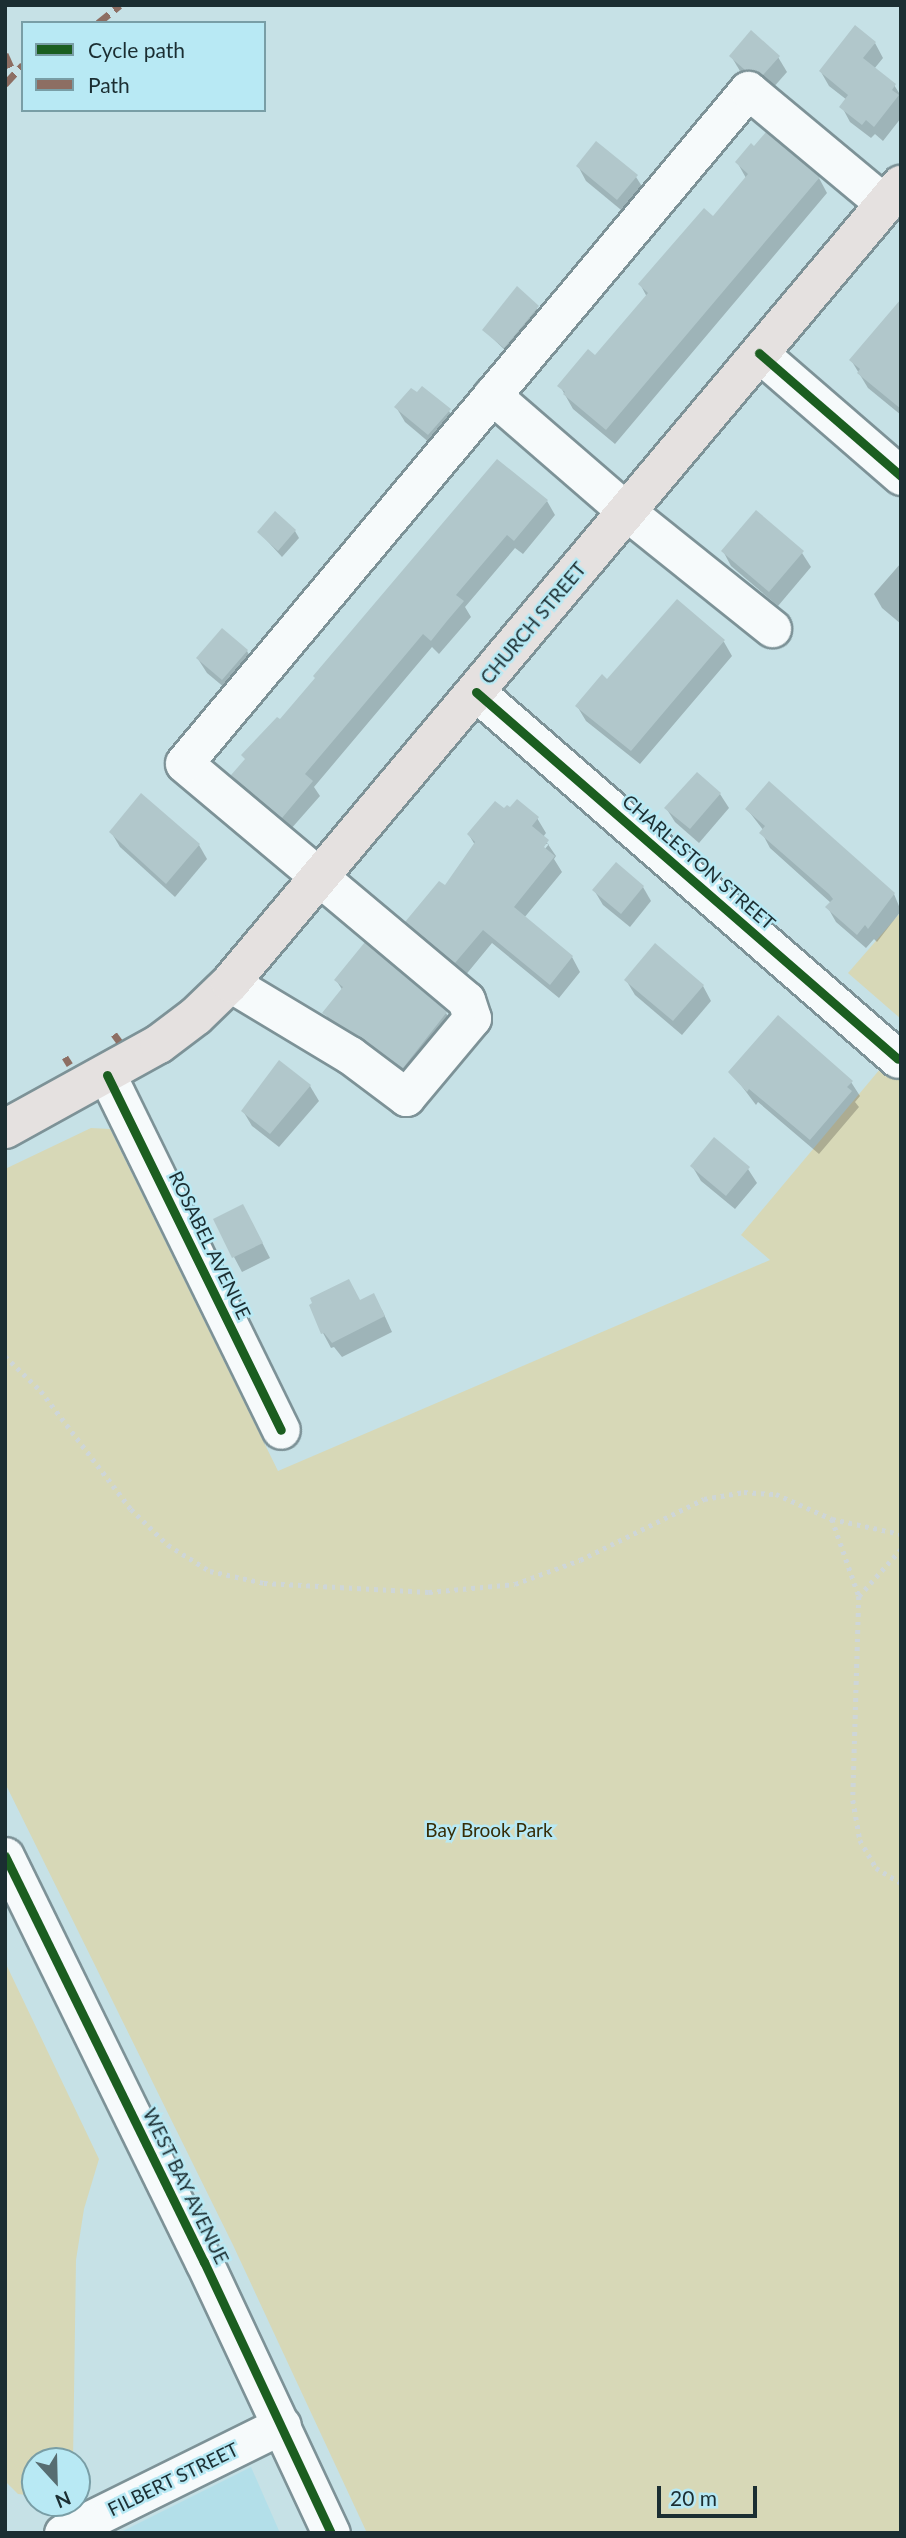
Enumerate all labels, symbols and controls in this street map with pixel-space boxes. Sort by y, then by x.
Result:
legend [21,21,266,112]
text: Cycle path [88,37,185,62]
text: Path [88,72,130,97]
street label: CHURCH STREET [476,558,590,688]
street label: CHARLESTON STREET [618,790,780,934]
street label: ROSABEL AVENUE [164,1167,256,1323]
park label: Bay Brook Park [425,1819,553,1841]
street label: WEST BAY AVENUE [138,2103,234,2269]
street label: FILBERT STREET [104,2437,242,2521]
north arrow [21,2447,91,2517]
scale bar [661,2472,761,2516]
text: 20 m [670,2485,717,2510]
text: N [52,2487,74,2513]

